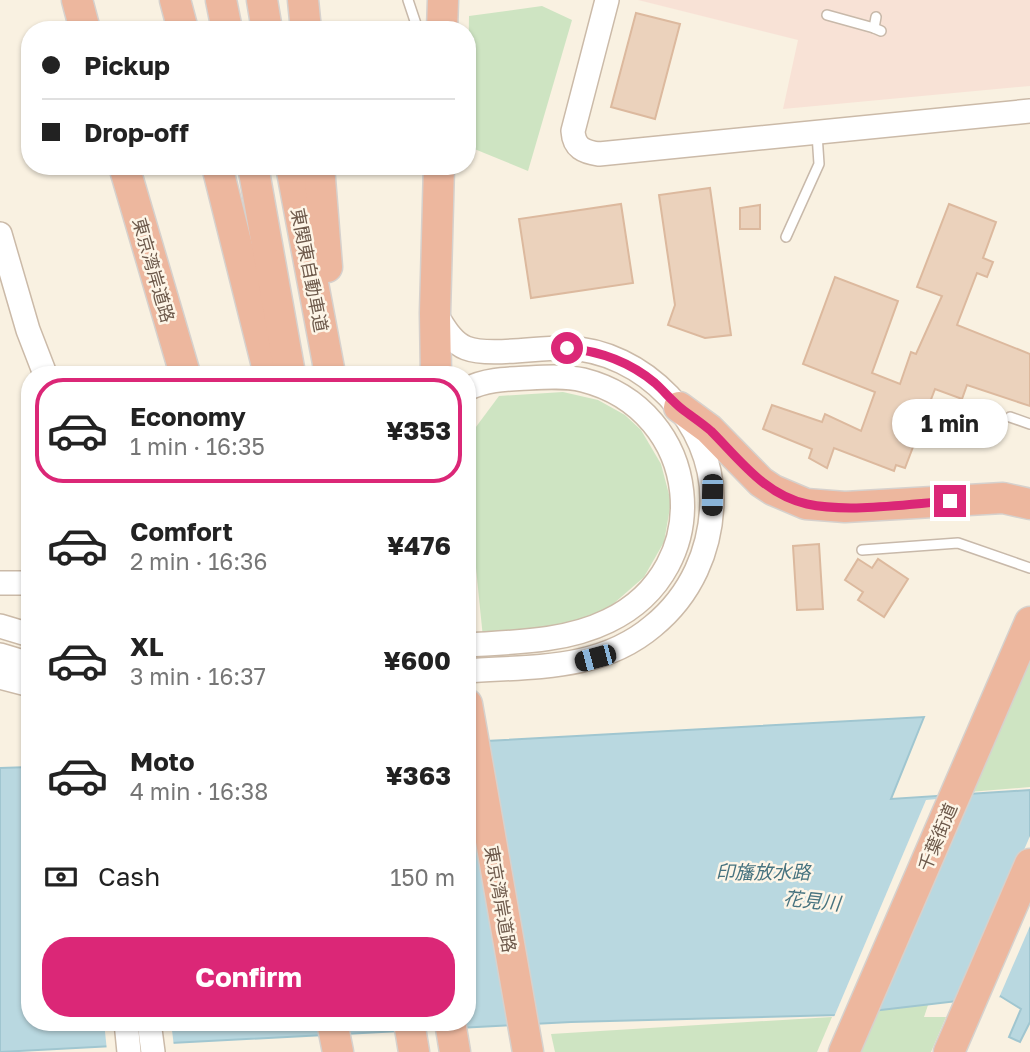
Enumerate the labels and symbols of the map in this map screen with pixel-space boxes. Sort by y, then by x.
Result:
street label: 東関東自動車道 [287,206,333,334]
street label: 東京湾岸道路 [129,215,179,325]
route start [551,332,583,364]
callout: 1 min [892,400,1008,448]
car [702,474,723,516]
route end [934,485,966,517]
car [572,642,619,674]
street label: 千葉街道 [913,800,961,874]
street label: 東京湾岸道路 [481,844,521,954]
water label: 印旛放水路 [715,860,812,883]
water label: 花見川 [782,886,844,915]

